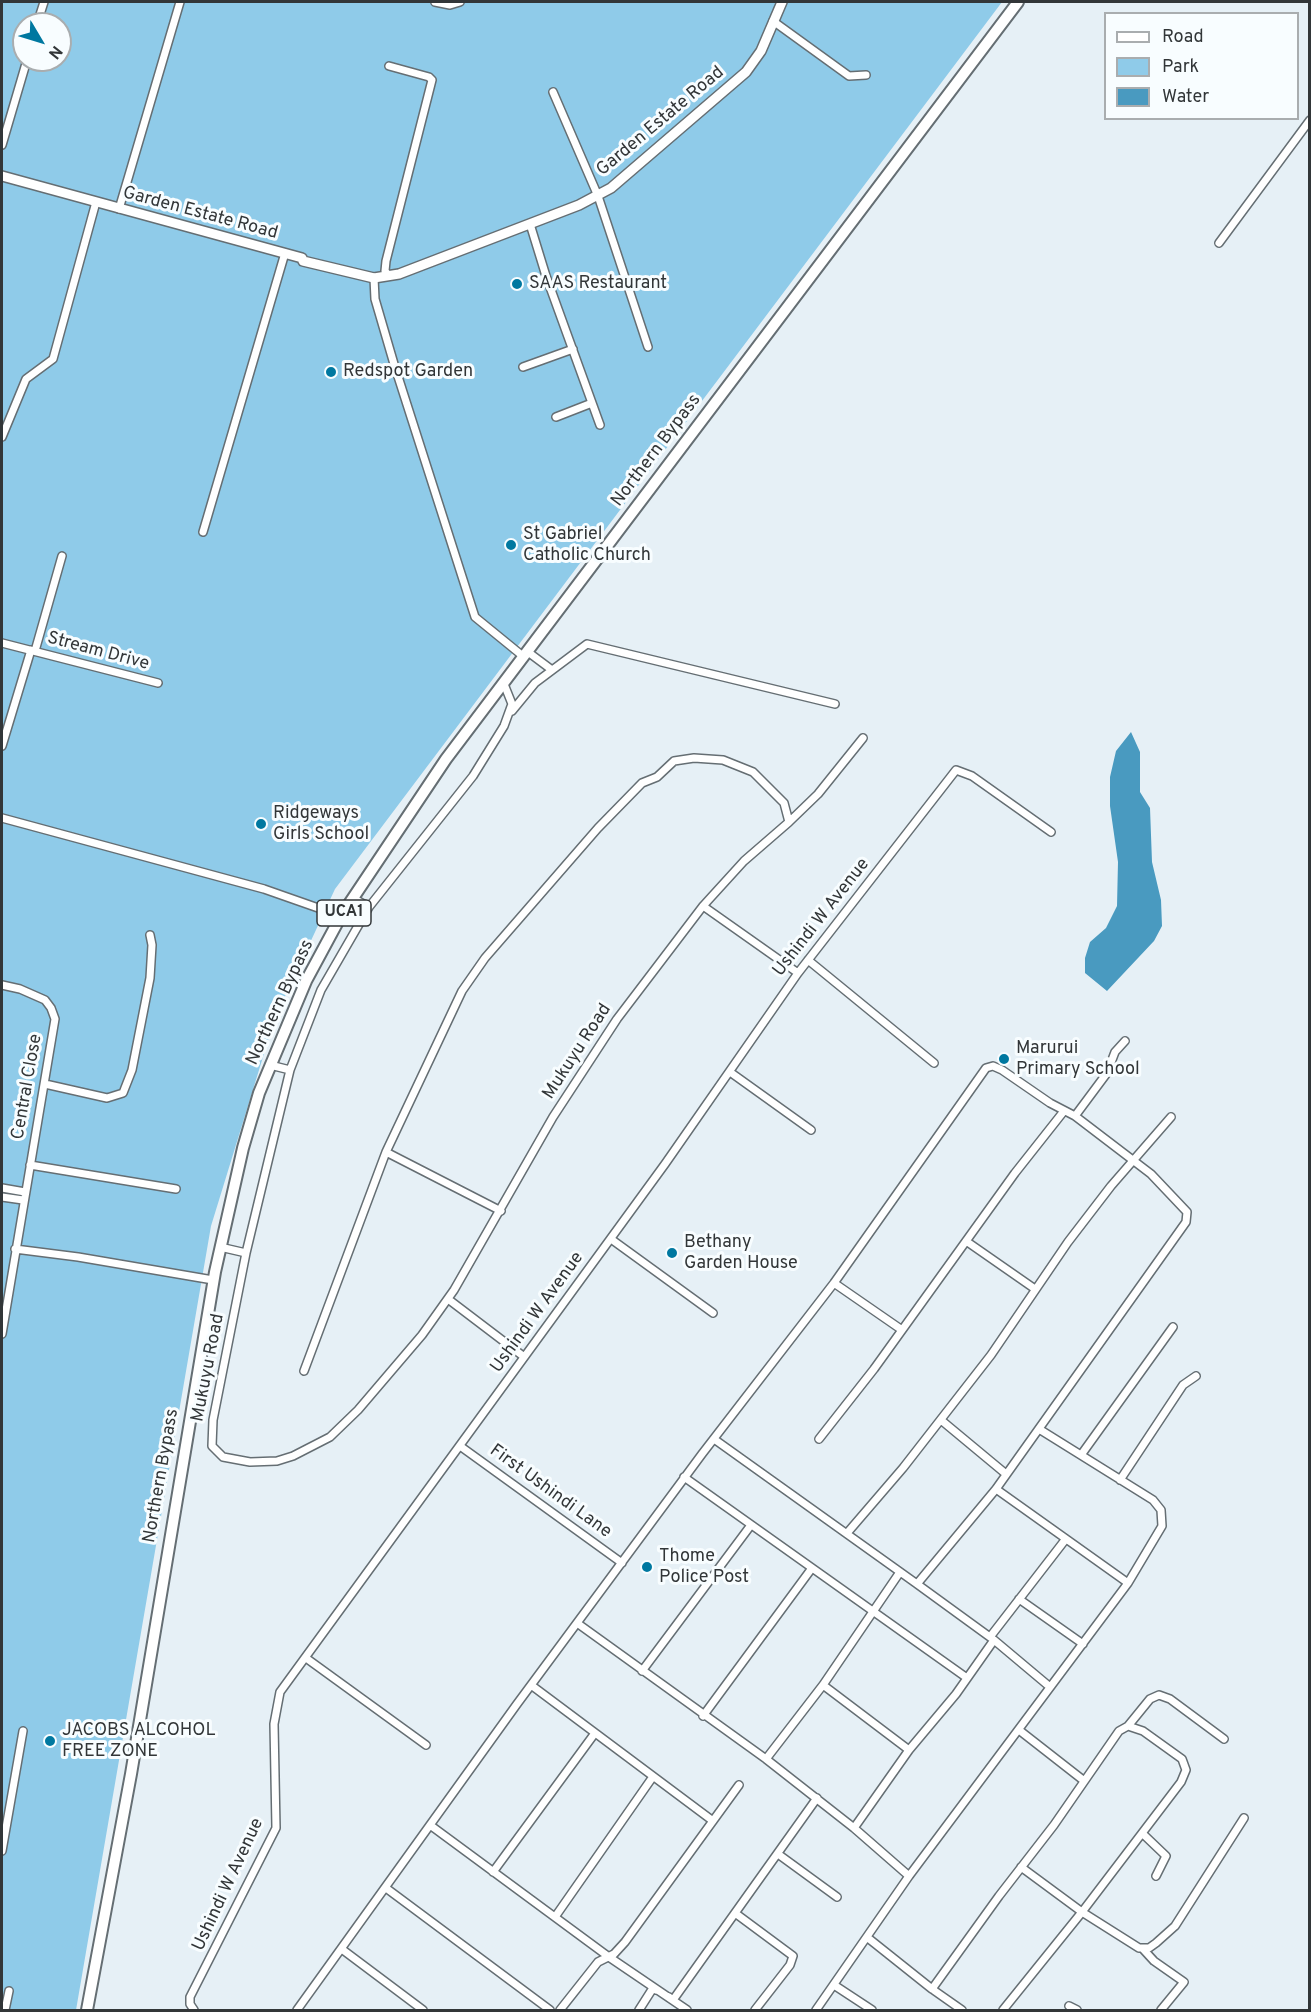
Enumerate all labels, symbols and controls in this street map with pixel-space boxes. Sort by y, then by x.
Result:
north arrow [12,12,72,72]
legend [1104,12,1299,120]
text: Road [1162,26,1204,49]
text: N [43,41,66,63]
text: Park [1162,56,1199,79]
street label: Garden Estate Road [593,62,729,182]
text: Water [1162,86,1209,109]
street label: Garden Estate Road [120,183,280,245]
place label: SAAS Restaurant [529,273,667,295]
marker: SAAS Restaurant [510,277,524,291]
place label: Redspot Garden [343,361,473,383]
marker: Redspot Garden [324,365,338,379]
street label: Northern Bypass [608,390,706,512]
place label: St Gabriel Catholic Church [523,524,651,566]
marker: St Gabriel Catholic Church [504,538,518,552]
street label: Stream Drive [45,628,151,676]
place label: Ridgeways Girls School [273,803,369,846]
marker: Ridgeways Girls School [254,817,268,831]
street label: Ushindi W Avenue [769,855,875,981]
road number: UCA1 [317,900,371,926]
street label: Northern Bypass [243,937,319,1069]
street label: Mukuyu Road [539,1000,617,1104]
street label: Central Close [8,1033,48,1141]
place label: Marurui Primary School [1016,1038,1140,1080]
marker: Marurui Primary School [997,1052,1011,1066]
place label: Bethany Garden House [684,1232,798,1274]
marker: Bethany Garden House [665,1246,679,1260]
street label: Ushindi W Avenue [487,1248,589,1378]
street label: Mukuyu Road [188,1312,230,1424]
street label: Northern Bypass [140,1407,184,1545]
street label: First Ushindi Lane [485,1441,615,1543]
place label: Thome Police Post [659,1546,749,1588]
marker: Thome Police Post [640,1560,654,1574]
place label: JACOBS ALCOHOL FREE ZONE [62,1720,215,1762]
marker: JACOBS ALCOHOL FREE ZONE [43,1734,57,1748]
street label: Ushindi W Avenue [189,1815,269,1955]

